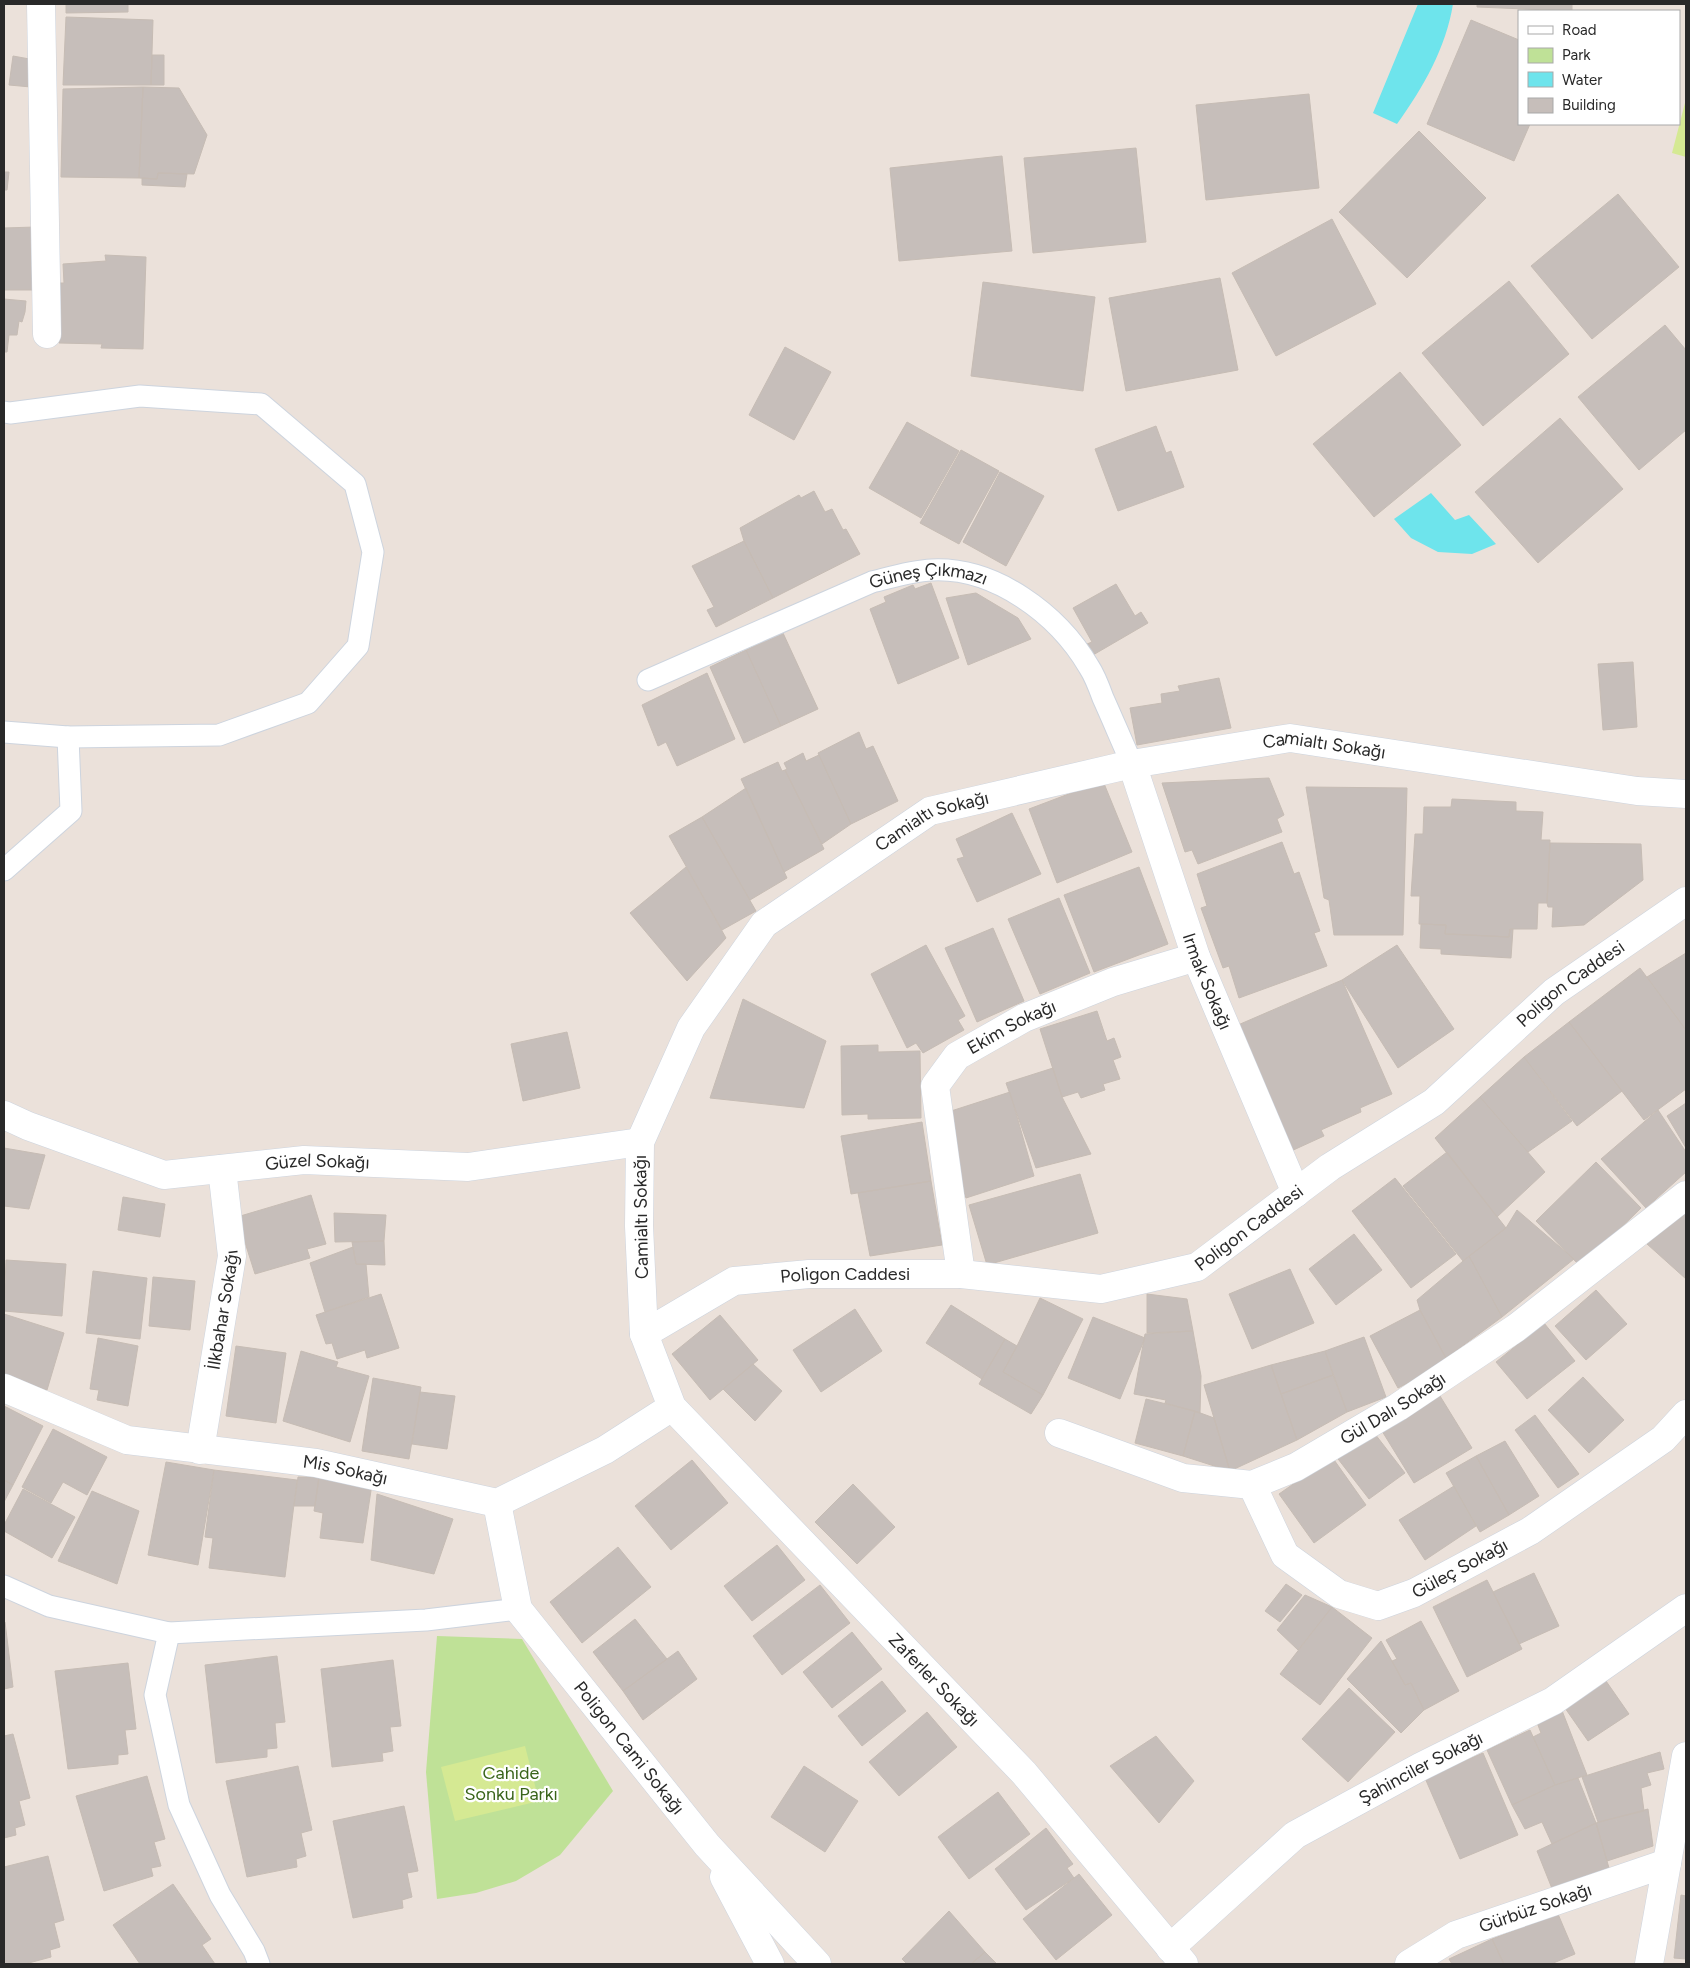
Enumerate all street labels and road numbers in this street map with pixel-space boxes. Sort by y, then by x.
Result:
street label: Güneş Çıkmazı [867,559,991,593]
street label: Camialtı Sokağı [1261,726,1387,763]
street label: Camialtı Sokağı [871,787,991,856]
street label: Irmak Sokağı [1178,930,1237,1033]
street label: Poligon Caddesi [1512,936,1629,1032]
street label: Ekim Sokağı [963,995,1059,1059]
street label: Güzel Sokağı [264,1149,370,1175]
street label: Camialtı Sokağı [629,1155,653,1279]
street label: Poligon Caddesi [1190,1180,1308,1276]
street label: İlkbahar Sokağı [202,1249,243,1371]
street label: Poligon Caddesi [779,1263,910,1288]
street label: Gül Dalı Sokağı [1336,1367,1450,1450]
street label: Mis Sokağı [302,1451,390,1490]
street label: Güleç Sokağı [1408,1534,1512,1603]
street label: Zaferler Sokağı [884,1629,984,1731]
street label: Poligon Cami Sokağı [569,1677,689,1819]
street label: Şahinciler Sokağı [1355,1727,1486,1809]
street label: Gürbüz Sokağı [1476,1879,1595,1937]

